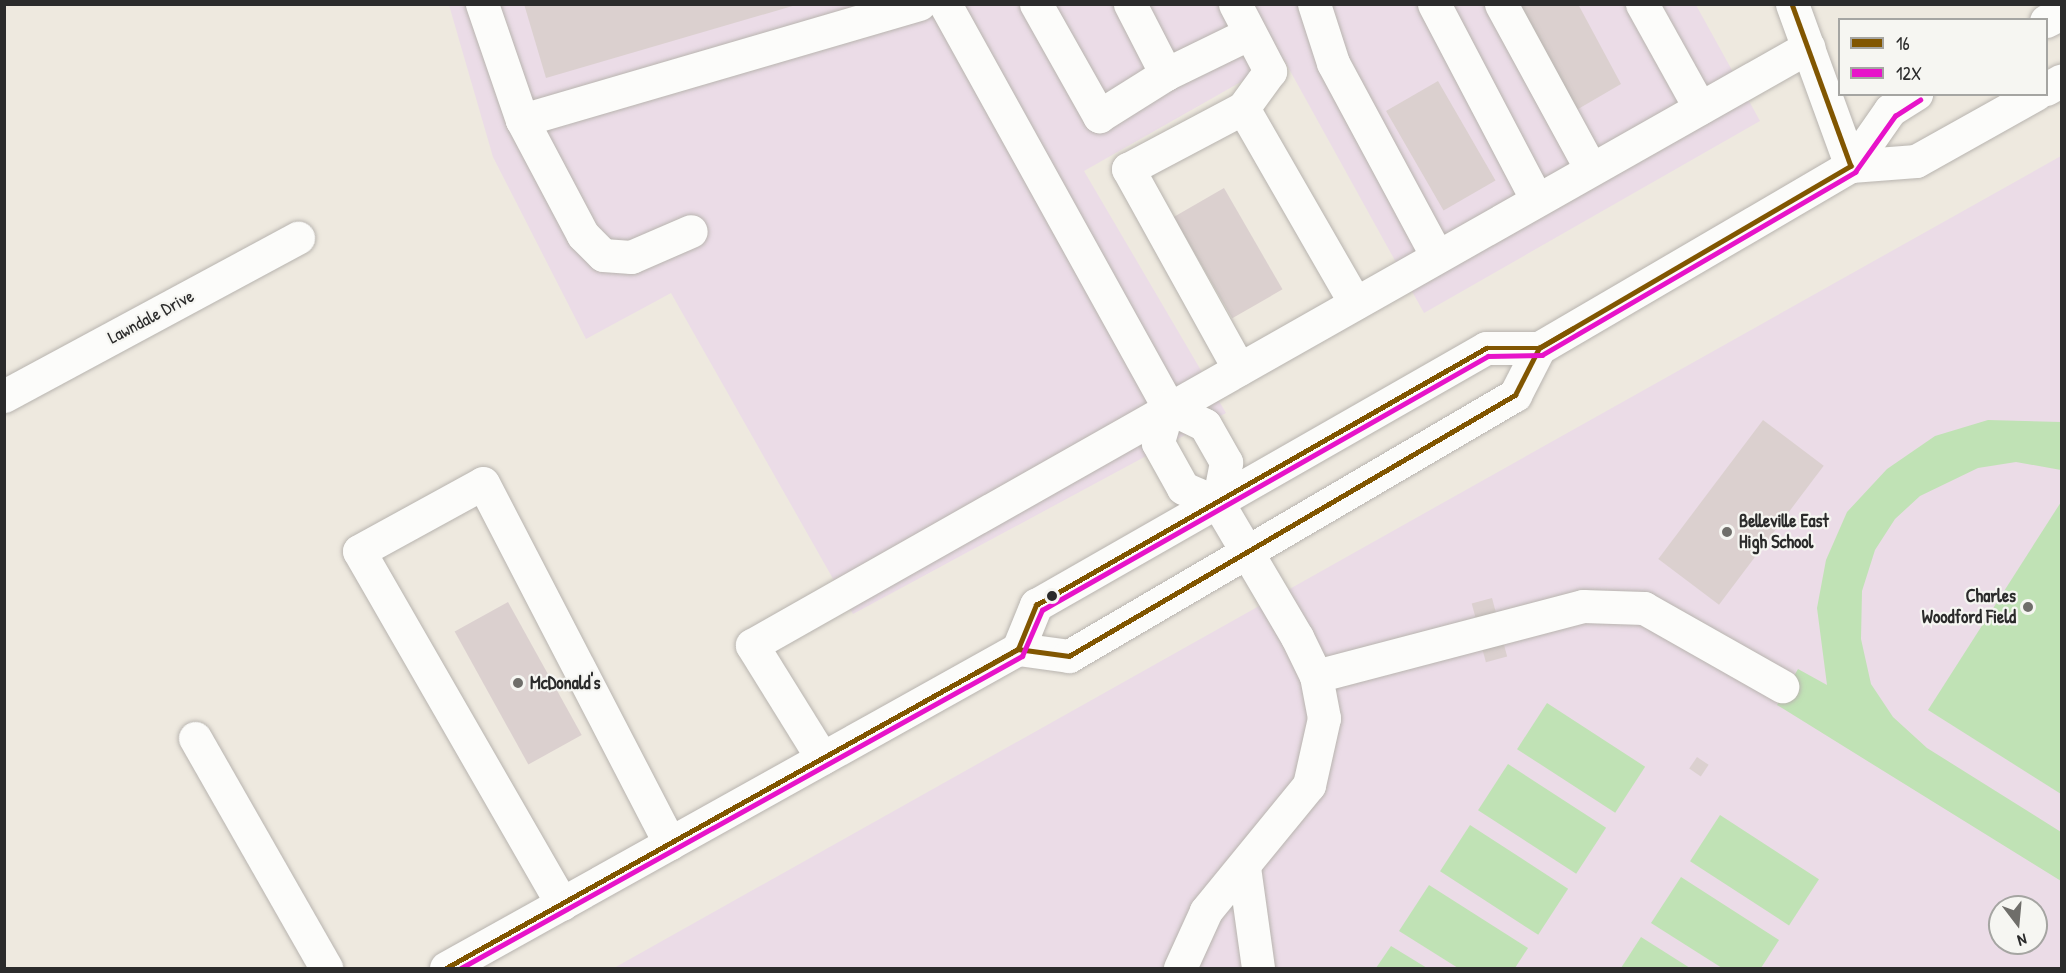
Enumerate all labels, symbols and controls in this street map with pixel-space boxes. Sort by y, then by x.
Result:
legend [1838,18,2048,96]
text: 16 [1896,31,1910,56]
text: 12X [1896,61,1922,86]
street label: Lawndale Drive [104,285,198,349]
place label: Belleville East High School [1739,511,1829,554]
marker: Belleville East High School [1720,525,1734,539]
place label: Charles Woodford Field [1922,586,2016,628]
unlabelled marker [1046,590,1058,602]
marker: Charles Woodford Field [2021,600,2035,614]
place label: McDonald's [530,672,600,694]
marker: McDonald's [511,676,525,690]
north arrow [1988,895,2048,955]
text: N [2015,929,2030,952]

